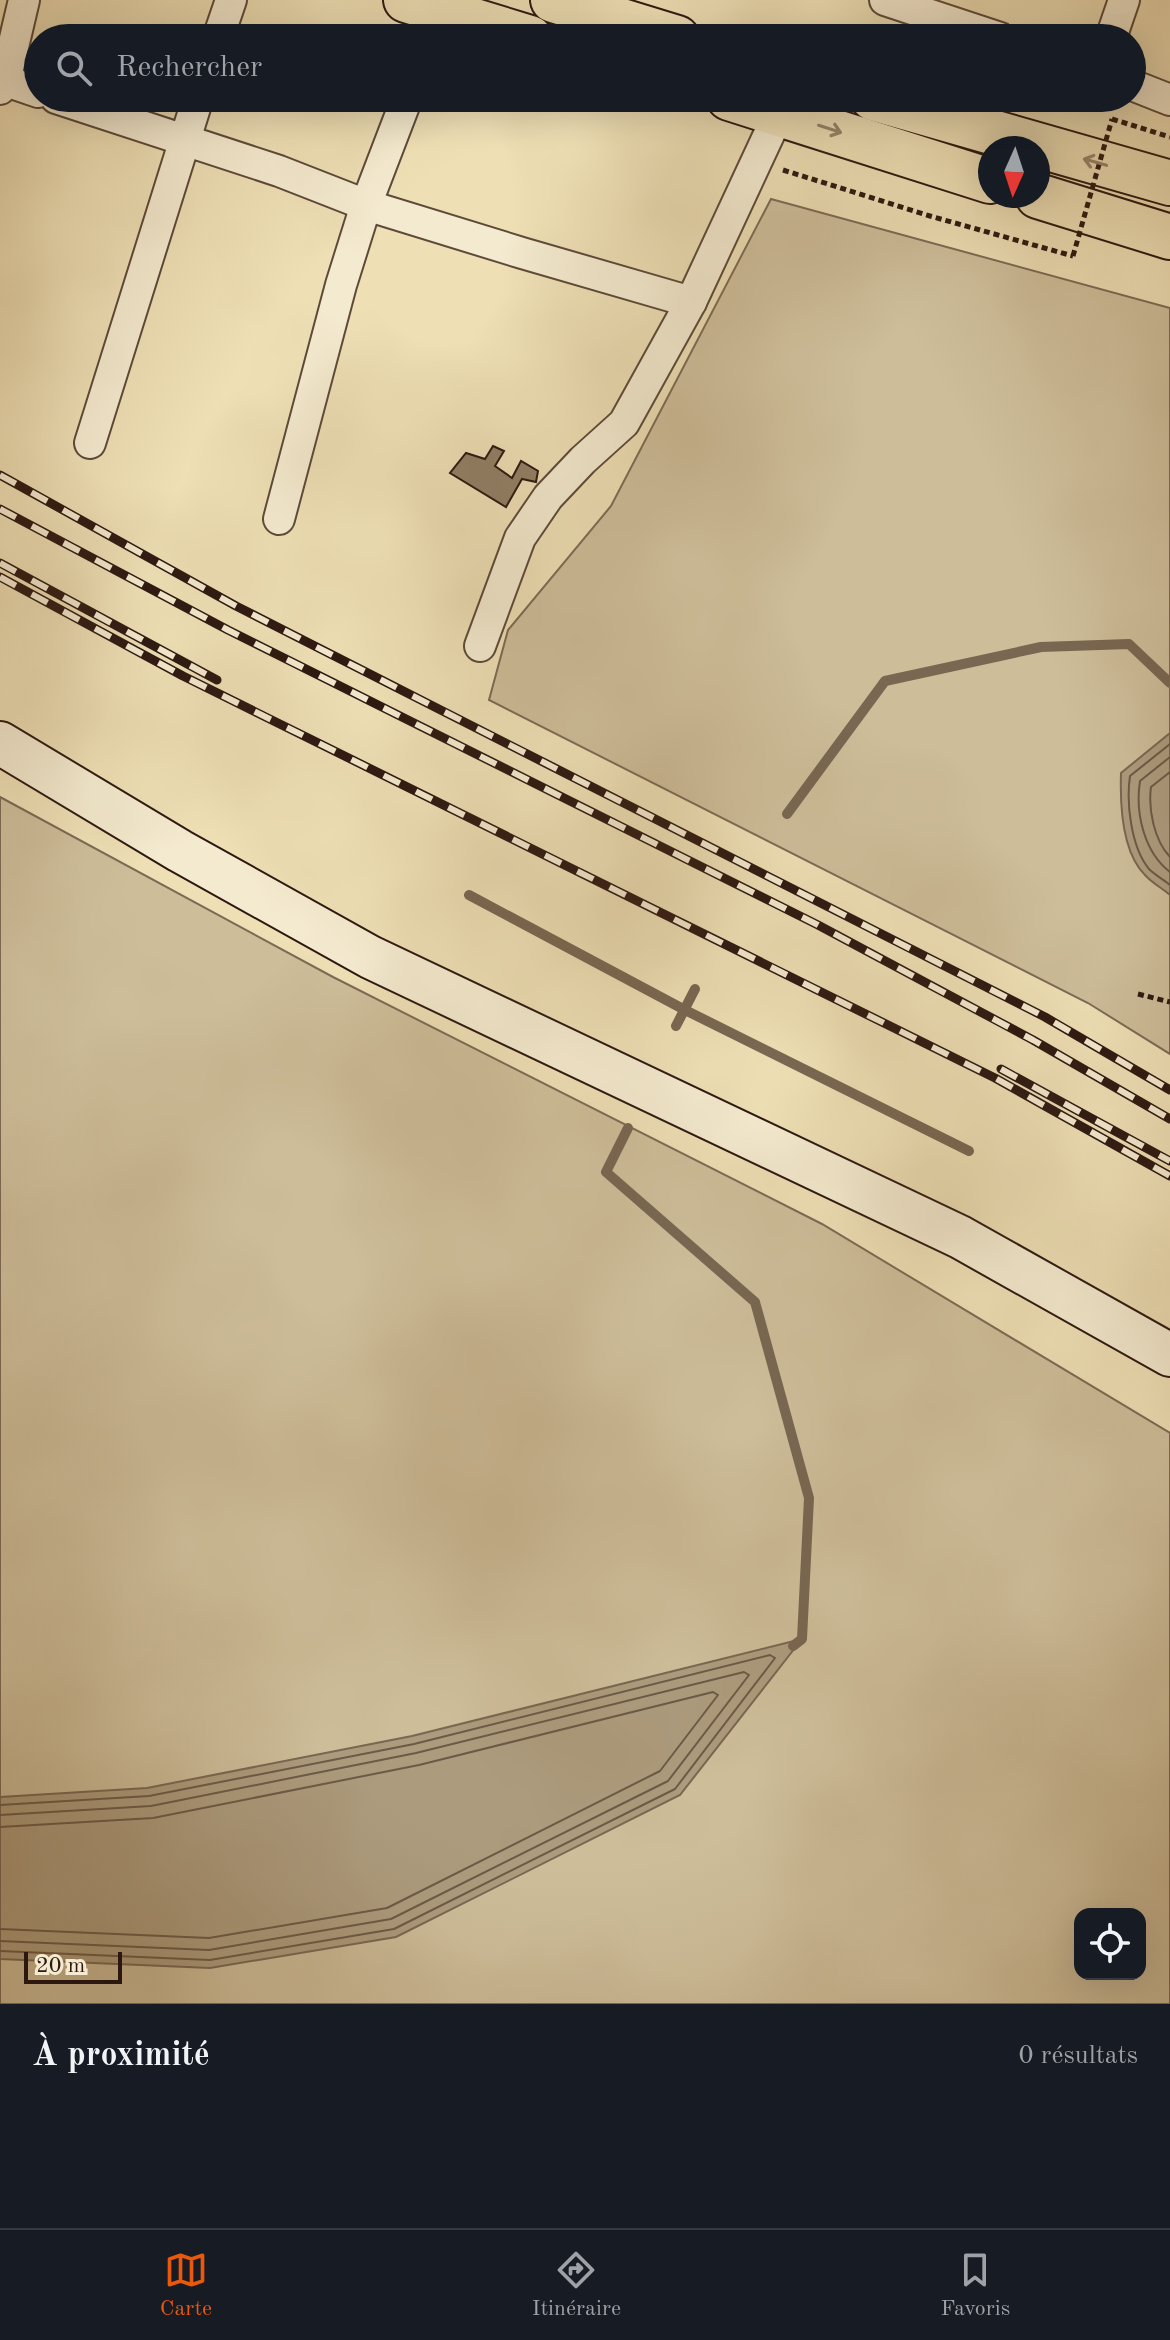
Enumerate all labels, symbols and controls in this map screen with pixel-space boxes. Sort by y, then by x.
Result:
search box [24,24,1146,112]
icon: search [52,46,96,90]
text: Rechercher [116,53,262,83]
one-way arrow [817,123,842,138]
north arrow [978,136,1050,208]
one-way arrow [1083,154,1108,168]
map controls [1074,1908,1146,1980]
button: locate [1074,1908,1146,1980]
scale bar [24,1948,122,1984]
text: 20 m [36,1955,85,1977]
text: À proximité [32,2039,210,2073]
text: 0 résultats [1019,2043,1138,2069]
tab: Carte [160,2248,212,2323]
tab: Itinéraire [532,2248,621,2323]
tab: Favoris [941,2248,1010,2323]

